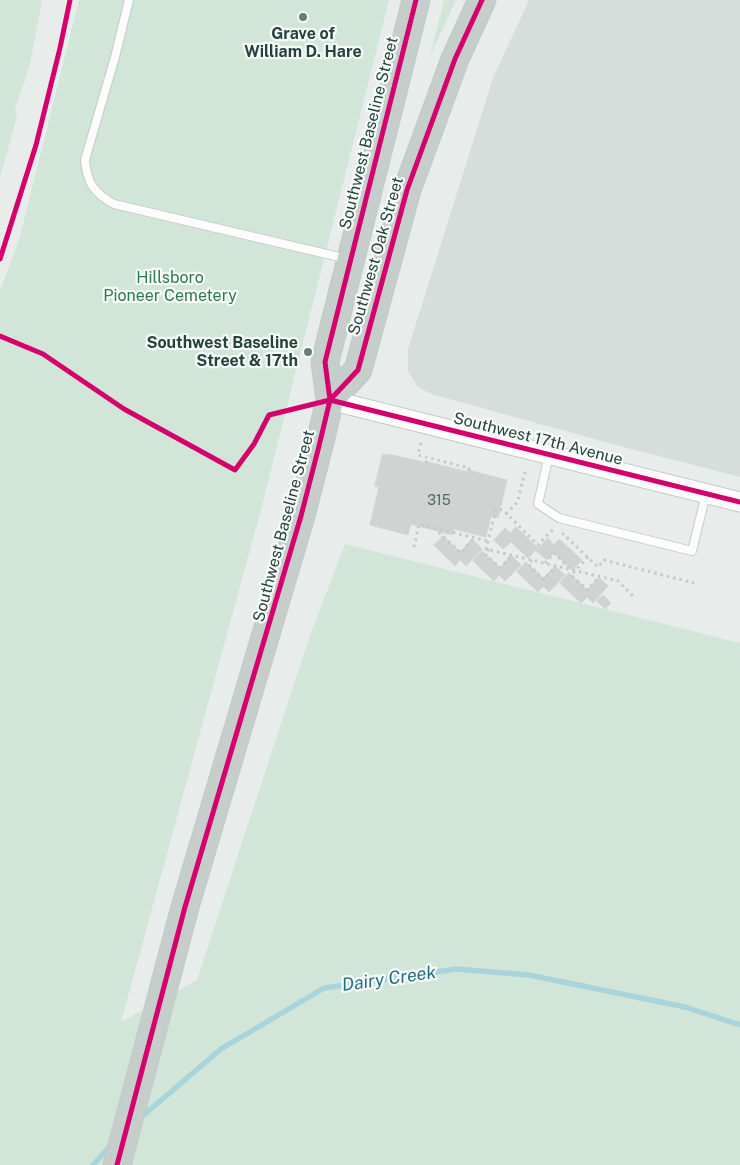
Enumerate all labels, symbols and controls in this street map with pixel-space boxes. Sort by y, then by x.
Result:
marker: Grave of William D. Hare [297,11,309,23]
place label: Grave of William D. Hare [244,24,362,62]
street label: Southwest Baseline Street [336,35,402,231]
street label: Southwest Oak Street [344,175,408,337]
park label: Hillsboro Pioneer Cemetery [103,268,237,306]
place label: Southwest Baseline Street & 17th [146,333,298,371]
marker: Southwest Baseline Street & 17th [302,346,314,358]
street label: Southwest 17th Avenue [451,409,625,469]
street label: Southwest Baseline Street [249,428,319,624]
house number: 315 [427,493,451,509]
water label: Dairy Creek [341,962,437,996]

